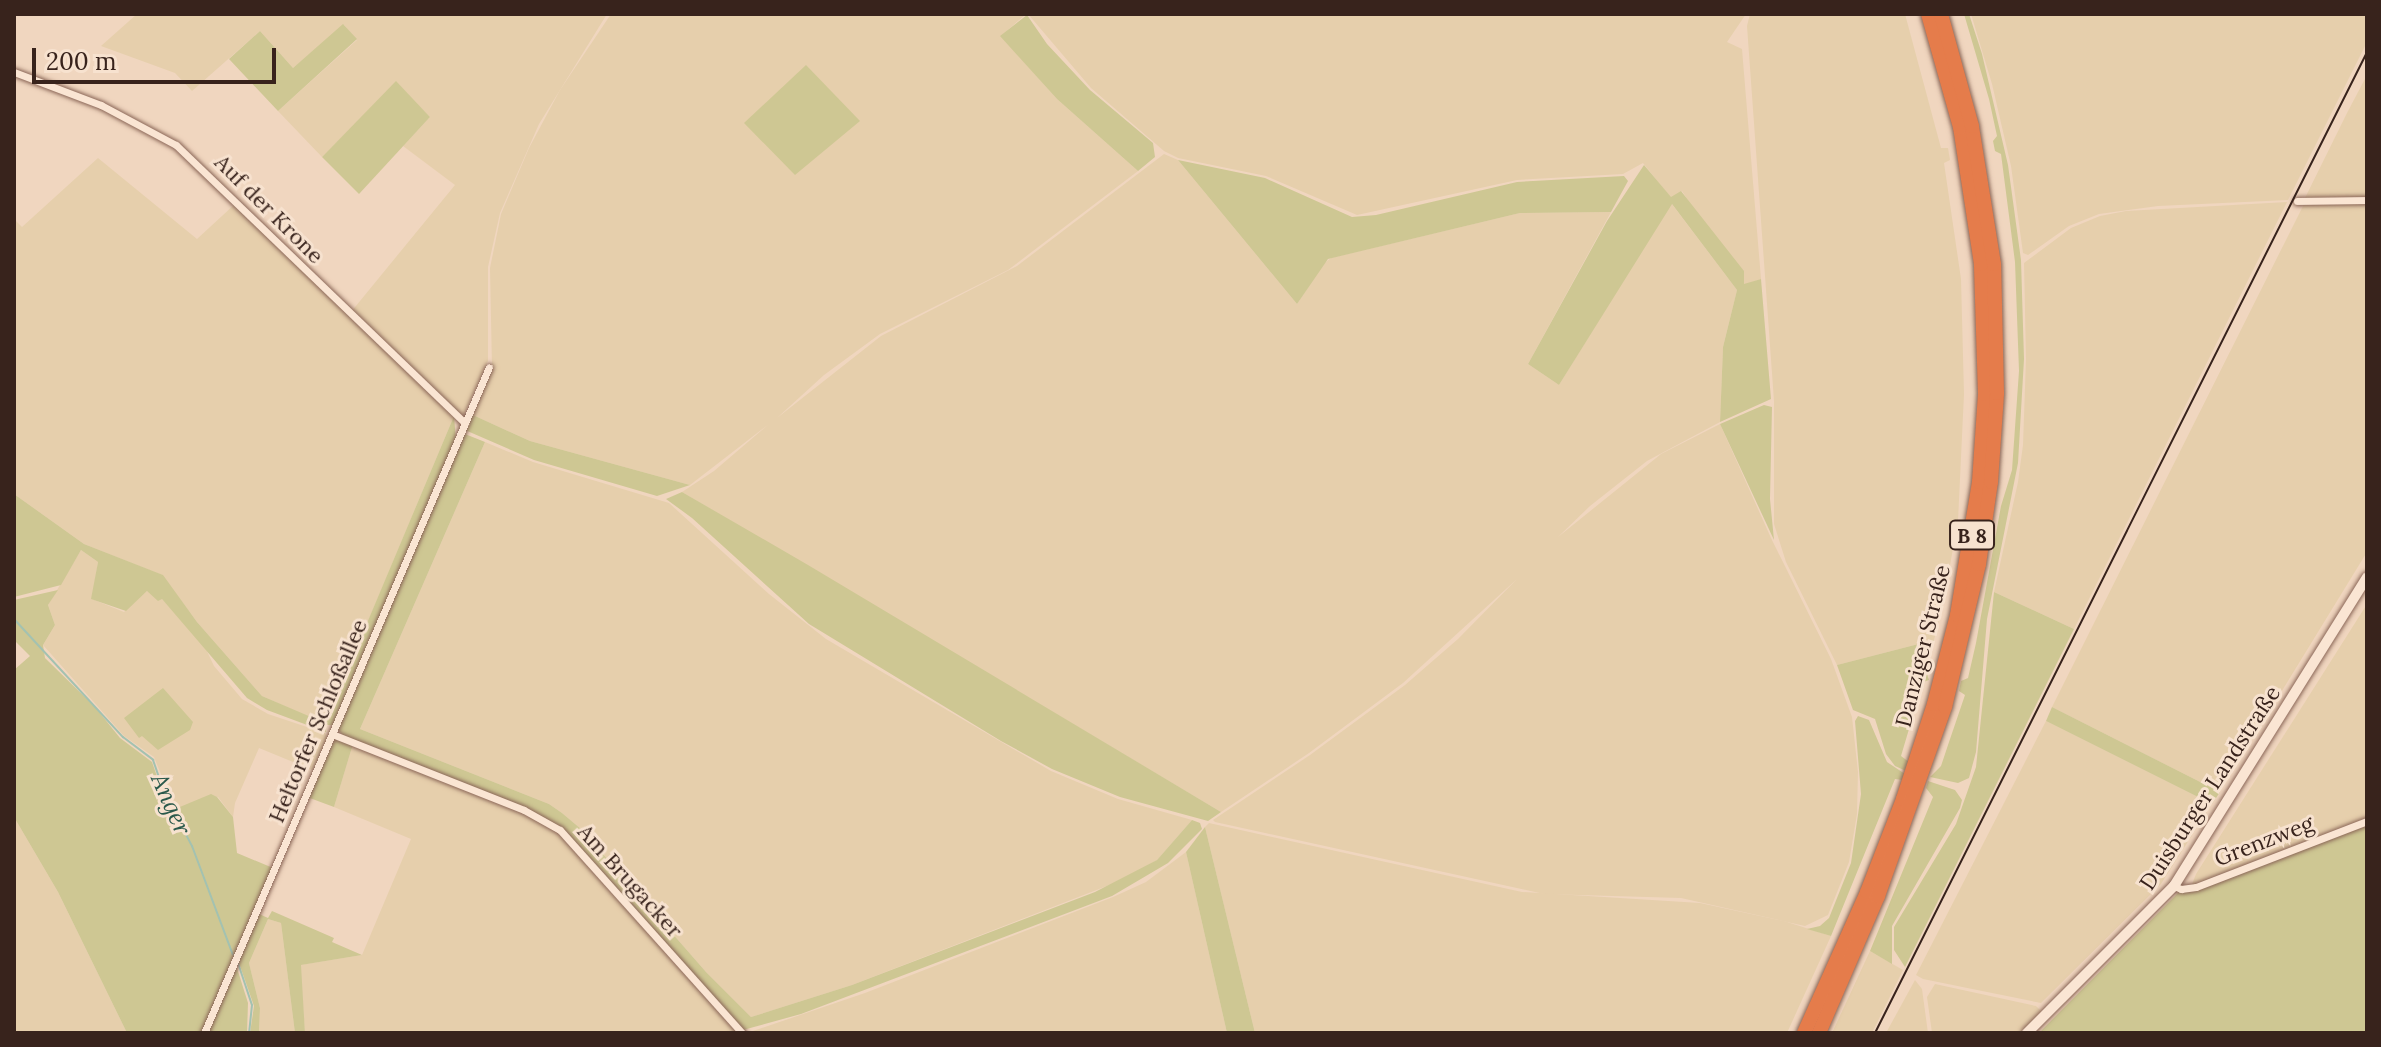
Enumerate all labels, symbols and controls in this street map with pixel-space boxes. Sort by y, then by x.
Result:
scale bar [36,32,280,82]
text: 200 m [46,46,116,77]
street label: Auf der Krone [209,149,329,269]
road number: B 8 [1948,519,1996,551]
street label: Danziger Straße [1890,562,1956,730]
street label: Heltorfer Schloßallee [263,615,373,827]
street label: Duisburger Landstraße [2134,681,2286,895]
water label: Anger [145,769,197,839]
street label: Grenzweg [2211,810,2317,872]
street label: Am Brugacker [572,819,688,943]

